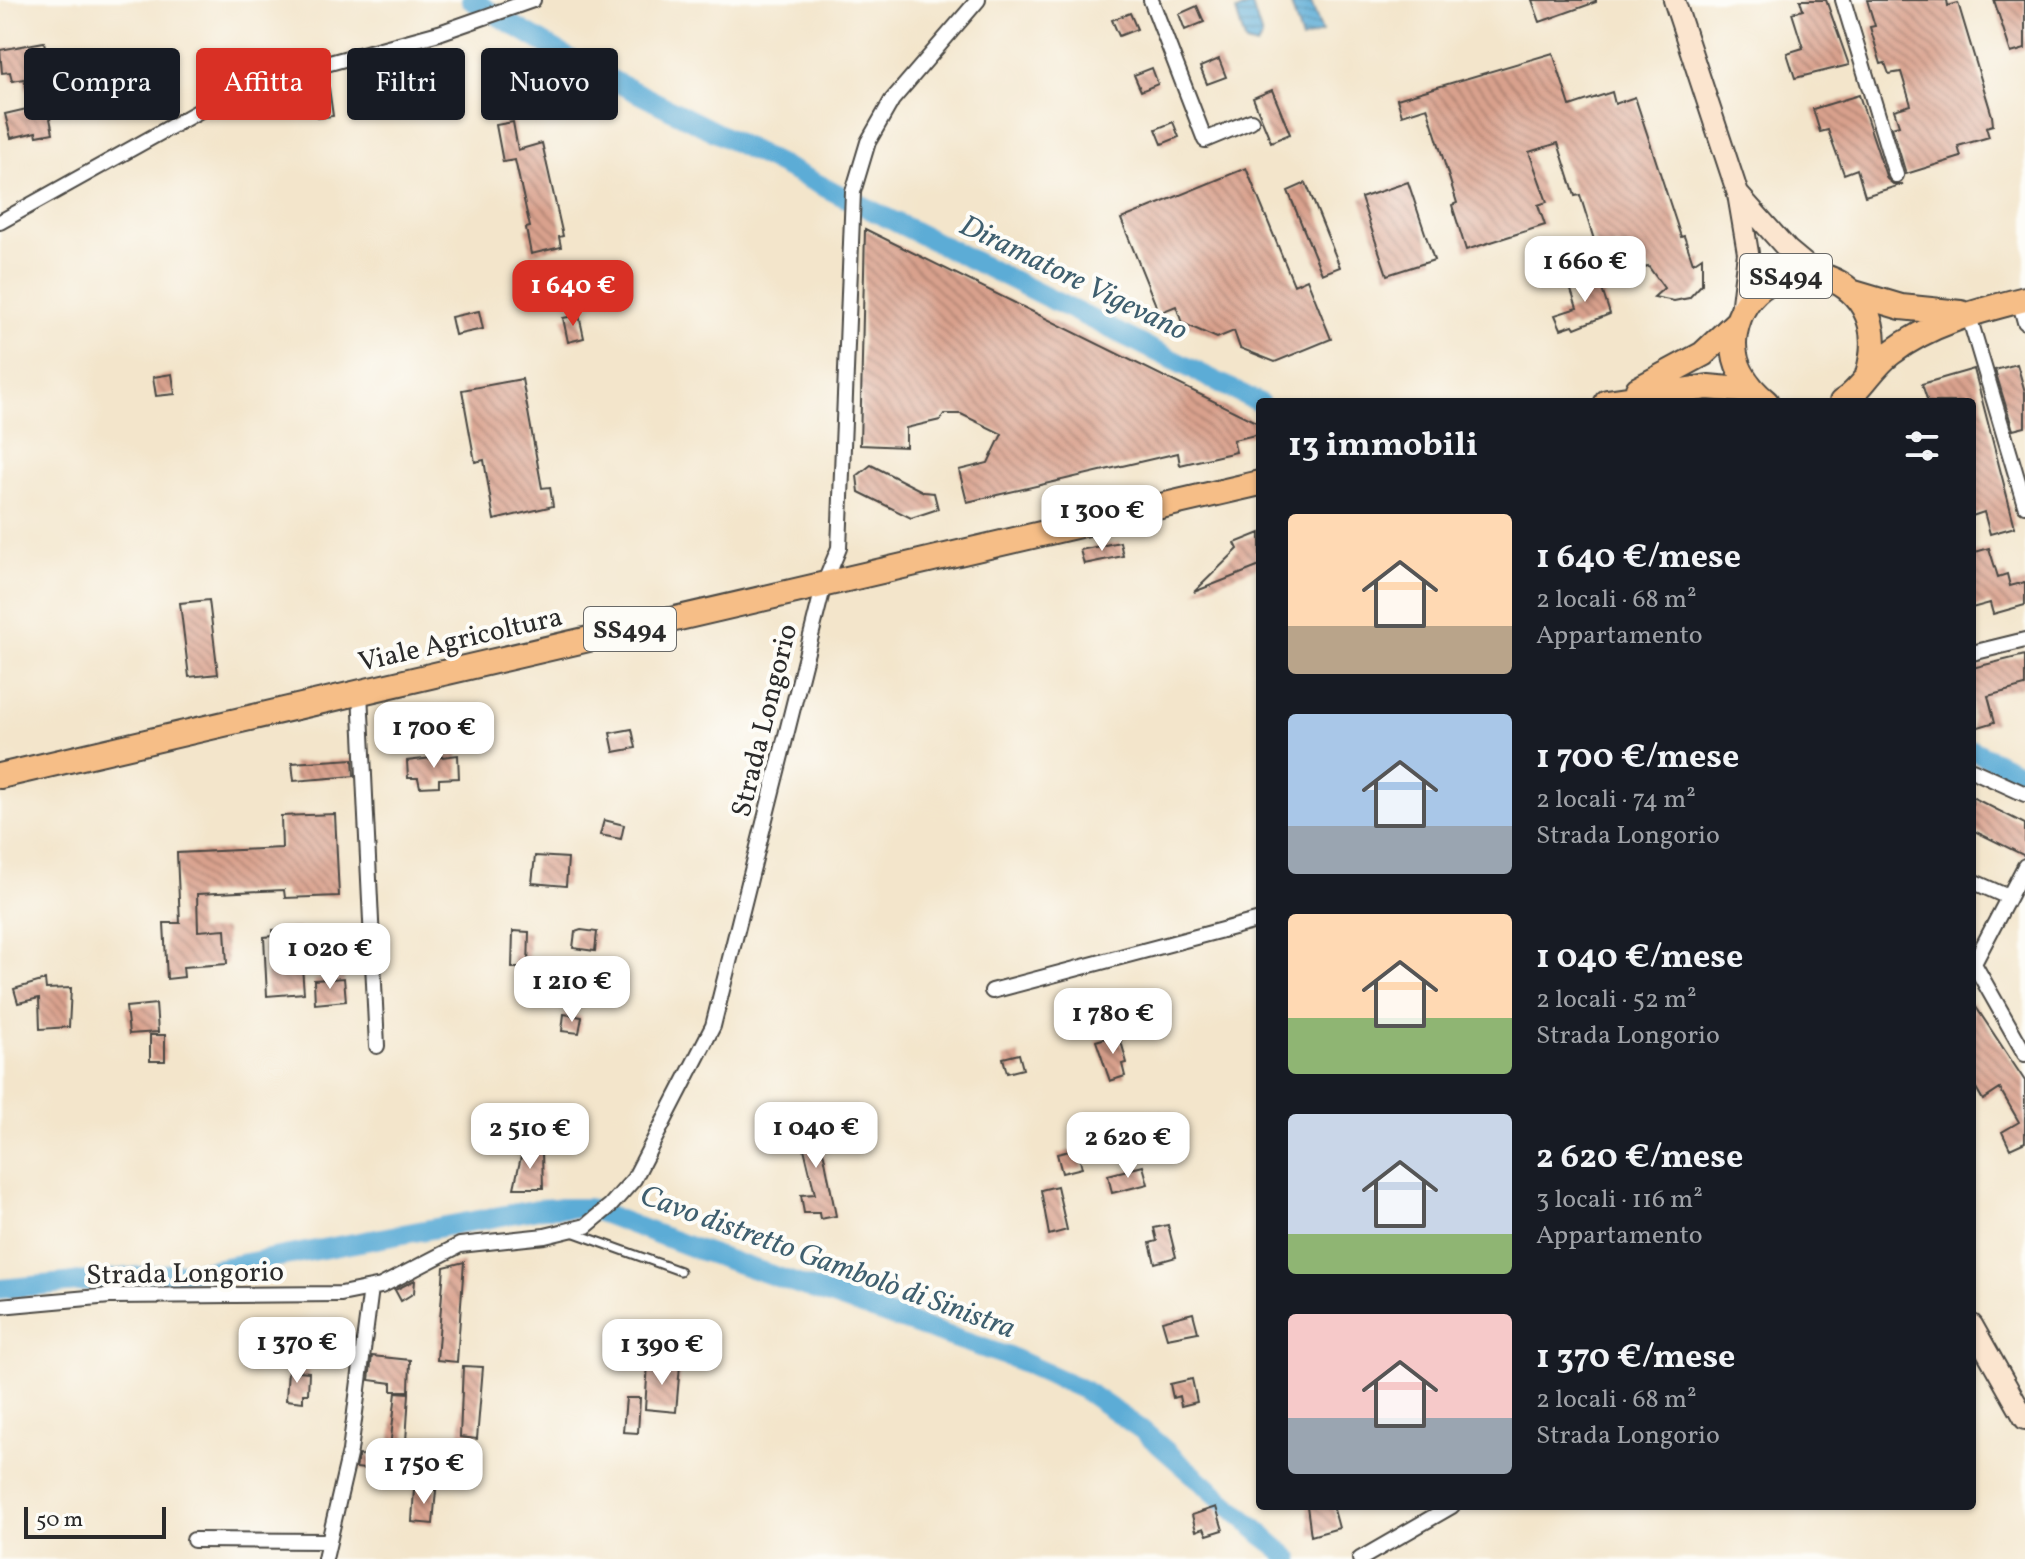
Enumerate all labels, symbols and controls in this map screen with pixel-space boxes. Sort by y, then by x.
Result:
chip: Compra [24,48,180,120]
chip: Affitta [196,48,331,120]
chip: Filtri [347,48,465,120]
chip: Nuovo [481,48,618,120]
water label: Diramatore Vigevano [952,205,1195,352]
pin: 1 660 € [1511,236,1659,304]
text: 1 660 € [1543,244,1627,280]
road number: SS494 [1740,254,1832,298]
pin: 1 640 € [499,260,647,328]
text: 1 640 € [530,268,616,304]
text: 13 immobili [1288,423,1478,470]
icon: filters [1900,424,1944,468]
pin: 1 300 € [1028,485,1176,553]
text: 1 300 € [1059,493,1145,529]
text: 1 640 €/mese [1536,535,1741,582]
icon: home [1352,546,1448,642]
text: 2 locali · 68 m² [1536,582,1697,618]
street label: Viale Agricoltura [355,598,566,683]
road number: SS494 [584,607,676,651]
text: Appartamento [1536,618,1703,654]
street label: Strada Longorio [723,620,808,821]
pin: 1 700 € [360,702,508,770]
text: 1 700 € [392,710,476,746]
text: 1 700 €/mese [1536,735,1739,782]
icon: home [1352,746,1448,842]
text: 2 locali · 74 m² [1536,782,1696,818]
text: Strada Longorio [1536,818,1720,854]
pin: 1 020 € [256,923,404,991]
text: 1 020 € [287,931,373,967]
text: 1 040 €/mese [1536,935,1743,982]
icon: home [1352,946,1448,1042]
pin: 1 210 € [498,956,646,1024]
text: 1 210 € [532,964,612,1000]
text: 2 locali · 52 m² [1536,982,1697,1018]
pin: 1 780 € [1039,988,1187,1056]
text: 1 780 € [1072,996,1154,1032]
text: Strada Longorio [1536,1018,1720,1054]
pin: 1 040 € [742,1102,890,1170]
pin: 2 510 € [456,1103,604,1171]
text: 1 040 € [773,1110,859,1146]
text: 2 510 € [489,1111,571,1147]
pin: 2 620 € [1054,1112,1202,1180]
text: 2 620 € [1085,1120,1171,1156]
text: 2 620 €/mese [1536,1135,1743,1182]
icon: home [1352,1146,1448,1242]
water label: Cavo distretto Gambolò di Sinistra [634,1175,1021,1350]
text: 3 locali · 116 m² [1536,1182,1703,1218]
text: Appartamento [1536,1218,1703,1254]
street label: Strada Longorio [86,1253,284,1296]
pin: 1 370 € [223,1317,371,1385]
pin: 1 390 € [588,1319,736,1387]
text: 1 370 € [257,1325,337,1361]
text: 1 390 € [620,1327,704,1363]
text: 1 370 €/mese [1536,1335,1735,1382]
icon: home [1352,1346,1448,1442]
text: 2 locali · 68 m² [1536,1382,1697,1418]
text: Strada Longorio [1536,1418,1720,1454]
pin: 1 750 € [350,1438,498,1506]
text: 1 750 € [384,1446,464,1482]
scale bar [24,1503,166,1539]
text: 50 m [36,1505,83,1536]

